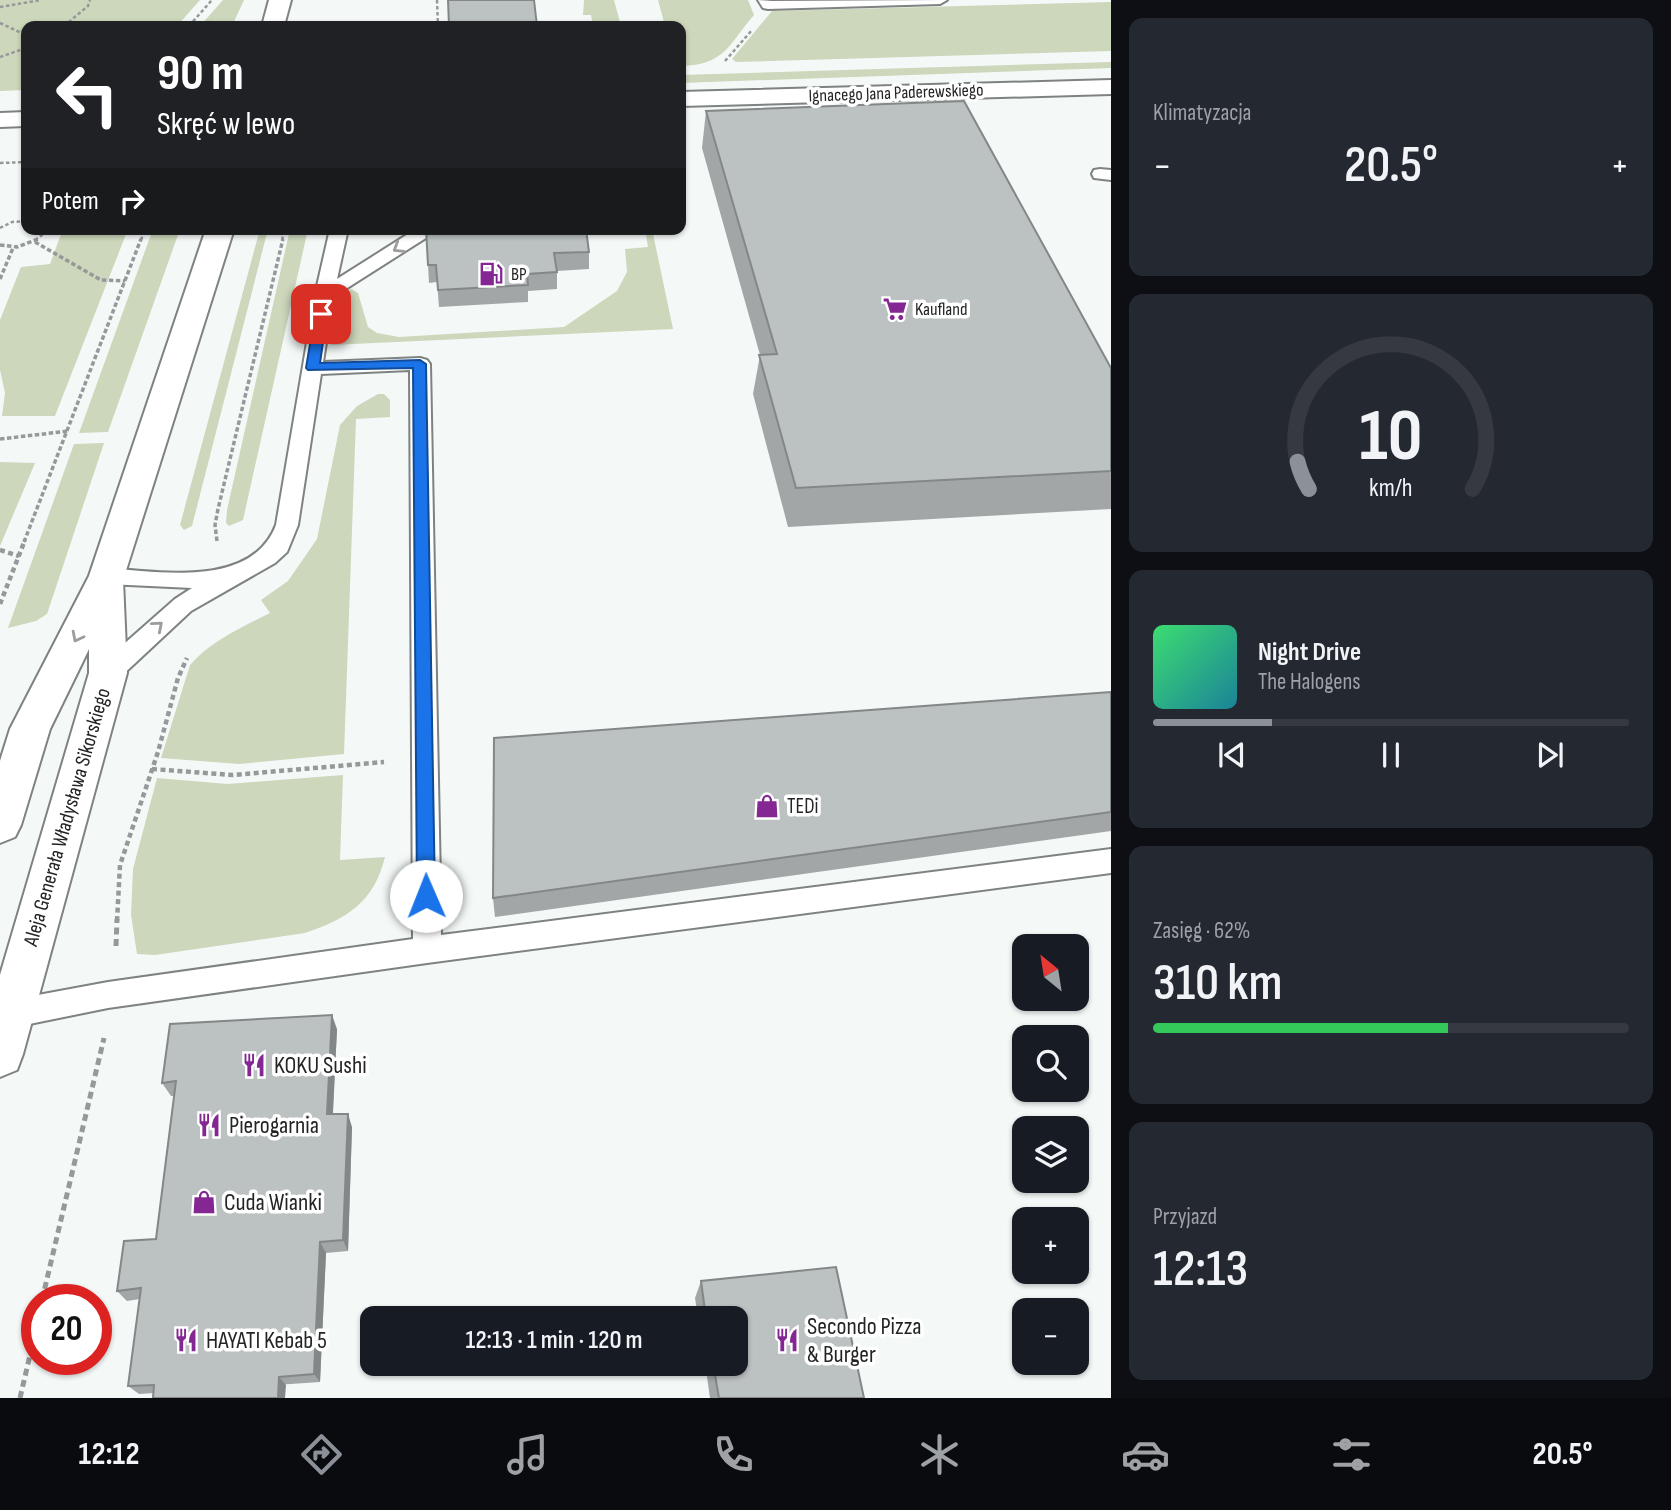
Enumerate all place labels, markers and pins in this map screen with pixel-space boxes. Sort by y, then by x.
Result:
fuel station icon: BP [477,260,505,288]
place label: BP [511,264,527,285]
pin [291,284,351,344]
supermarket icon: Kaufland [881,295,909,323]
place label: Kaufland [915,299,968,320]
shop icon: TEDi [753,792,781,820]
place label: TEDi [787,794,818,819]
restaurant icon: KOKU Sushi [240,1051,268,1079]
place label: KOKU Sushi [274,1051,367,1080]
restaurant icon: Pierogarnia [195,1111,223,1139]
place label: Pierogarnia [229,1111,319,1140]
shop icon: Cuda Wianki [190,1188,218,1216]
place label: Cuda Wianki [224,1188,322,1217]
place label: Secondo Pizza & Burger [807,1312,922,1369]
restaurant icon: HAYATI Kebab 5 [172,1326,200,1354]
place label: HAYATI Kebab 5 [206,1326,327,1355]
restaurant icon: Secondo Pizza & Burger [773,1326,801,1354]

